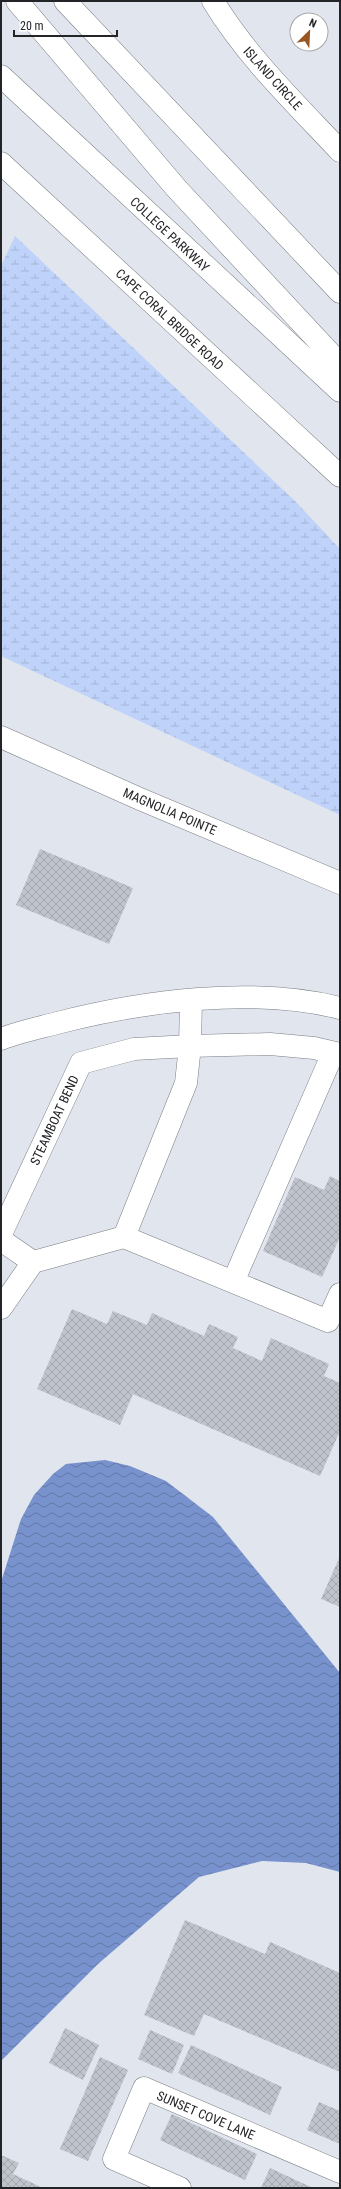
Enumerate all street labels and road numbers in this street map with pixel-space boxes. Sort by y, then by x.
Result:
street label: ISLAND CIRCLE [240,44,305,113]
street label: COLLEGE PARKWAY [127,194,212,275]
street label: CAPE CORAL BRIDGE ROAD [113,266,227,373]
street label: MAGNOLIA POINTE [121,785,219,838]
street label: STEAMBOAT BEND [27,1073,82,1167]
street label: SUNSET COVE LANE [155,2088,257,2143]

